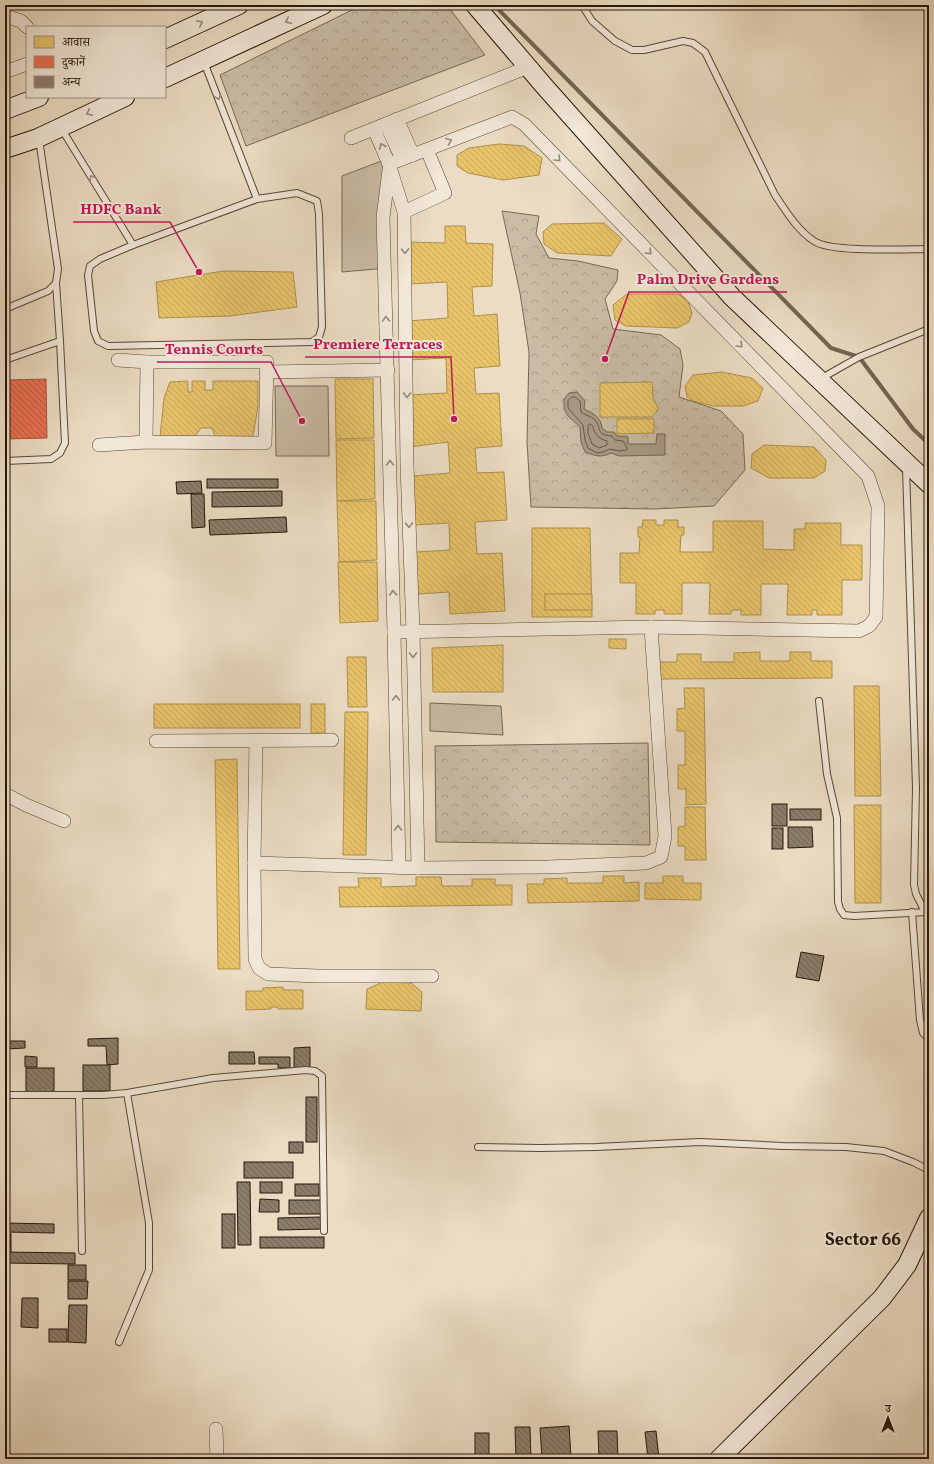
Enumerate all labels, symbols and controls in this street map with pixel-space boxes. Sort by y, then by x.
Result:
one-way arrow [284,16,292,24]
one-way arrow [197,19,204,27]
legend [26,26,166,98]
text: आवास [62,35,91,51]
text: दुकानें [61,55,86,71]
text: अन्य [62,75,82,91]
one-way arrow [213,93,221,100]
one-way arrow [86,108,94,116]
one-way arrow [446,138,453,146]
one-way arrow [378,143,386,150]
one-way arrow [553,154,561,162]
one-way arrow [89,175,96,182]
callout: HDFC Bank [73,195,170,222]
text: HDFC Bank [80,200,162,221]
one-way arrow [644,247,652,255]
one-way arrow [401,248,410,254]
callout: Palm Drive Gardens [629,265,787,292]
text: Palm Drive Gardens [637,270,779,291]
one-way arrow [382,316,390,322]
callout: Premiere Terraces [305,330,451,357]
callout: Tennis Courts [157,335,271,362]
text: Premiere Terraces [313,335,443,356]
text: Tennis Courts [165,340,263,361]
one-way arrow [735,340,743,348]
one-way arrow [402,392,411,398]
one-way arrow [385,460,394,466]
one-way arrow [405,522,413,528]
one-way arrow [389,590,397,596]
one-way arrow [409,652,417,658]
one-way arrow [392,695,400,701]
one-way arrow [394,825,402,831]
district label: Sector 66 [825,1228,901,1253]
north arrow [868,1398,908,1438]
text: उ [884,1402,892,1417]

